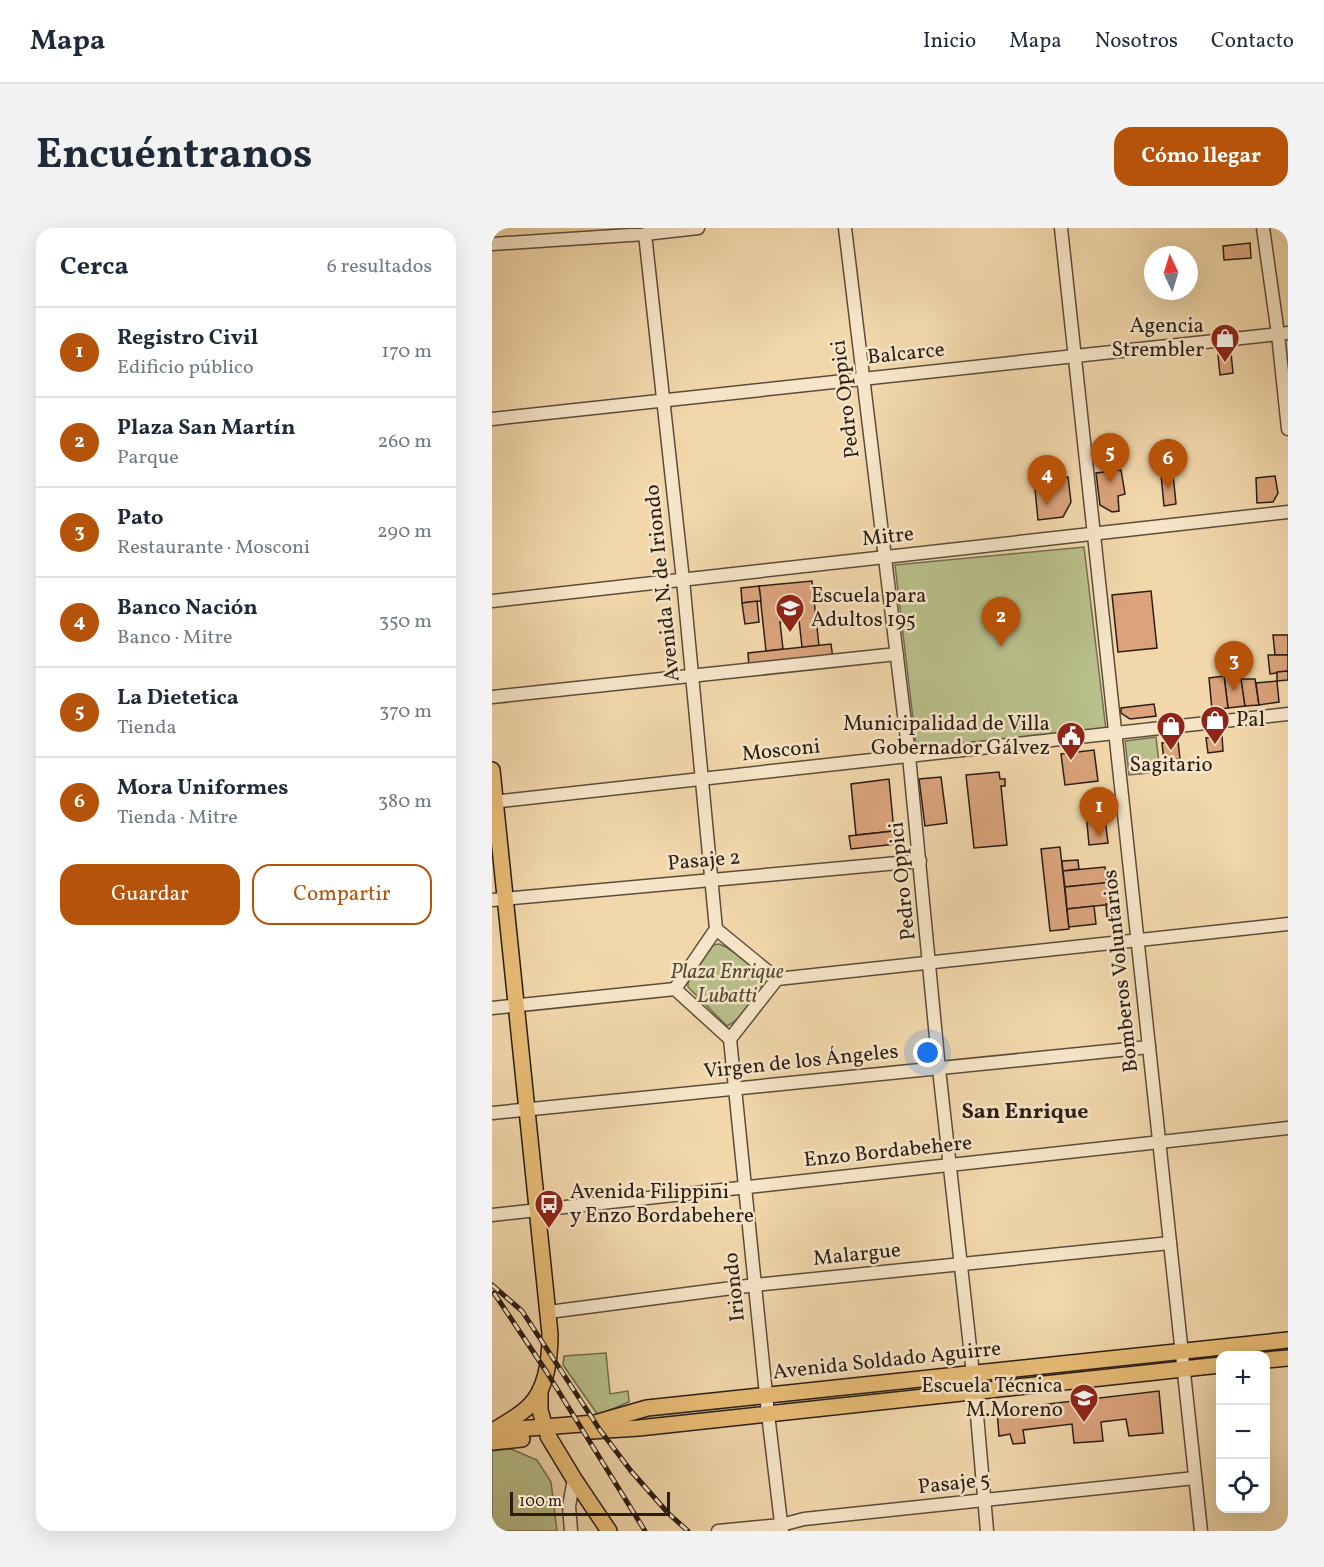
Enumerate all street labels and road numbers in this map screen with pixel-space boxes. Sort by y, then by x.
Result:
street label: Balcarce [866,336,946,372]
street label: Pedro Oppici [824,338,868,460]
street label: Avenida N. de Iriondo [638,483,688,683]
street label: Mitre [861,520,915,554]
street label: Mosconi [740,732,822,770]
street label: Pedro Oppici [882,820,924,942]
street label: Pasaje 2 [666,843,742,879]
street label: Bomberos Voluntarios [1096,868,1146,1074]
street label: Virgen de los Ángeles [702,1037,900,1087]
street label: Enzo Bordabehere [802,1129,974,1175]
street label: Malargue [812,1236,902,1274]
street label: Iriondo [717,1251,753,1323]
street label: Avenida Soldado Aguirre [771,1335,1003,1387]
street label: Pasaje 5 [917,1466,991,1502]

